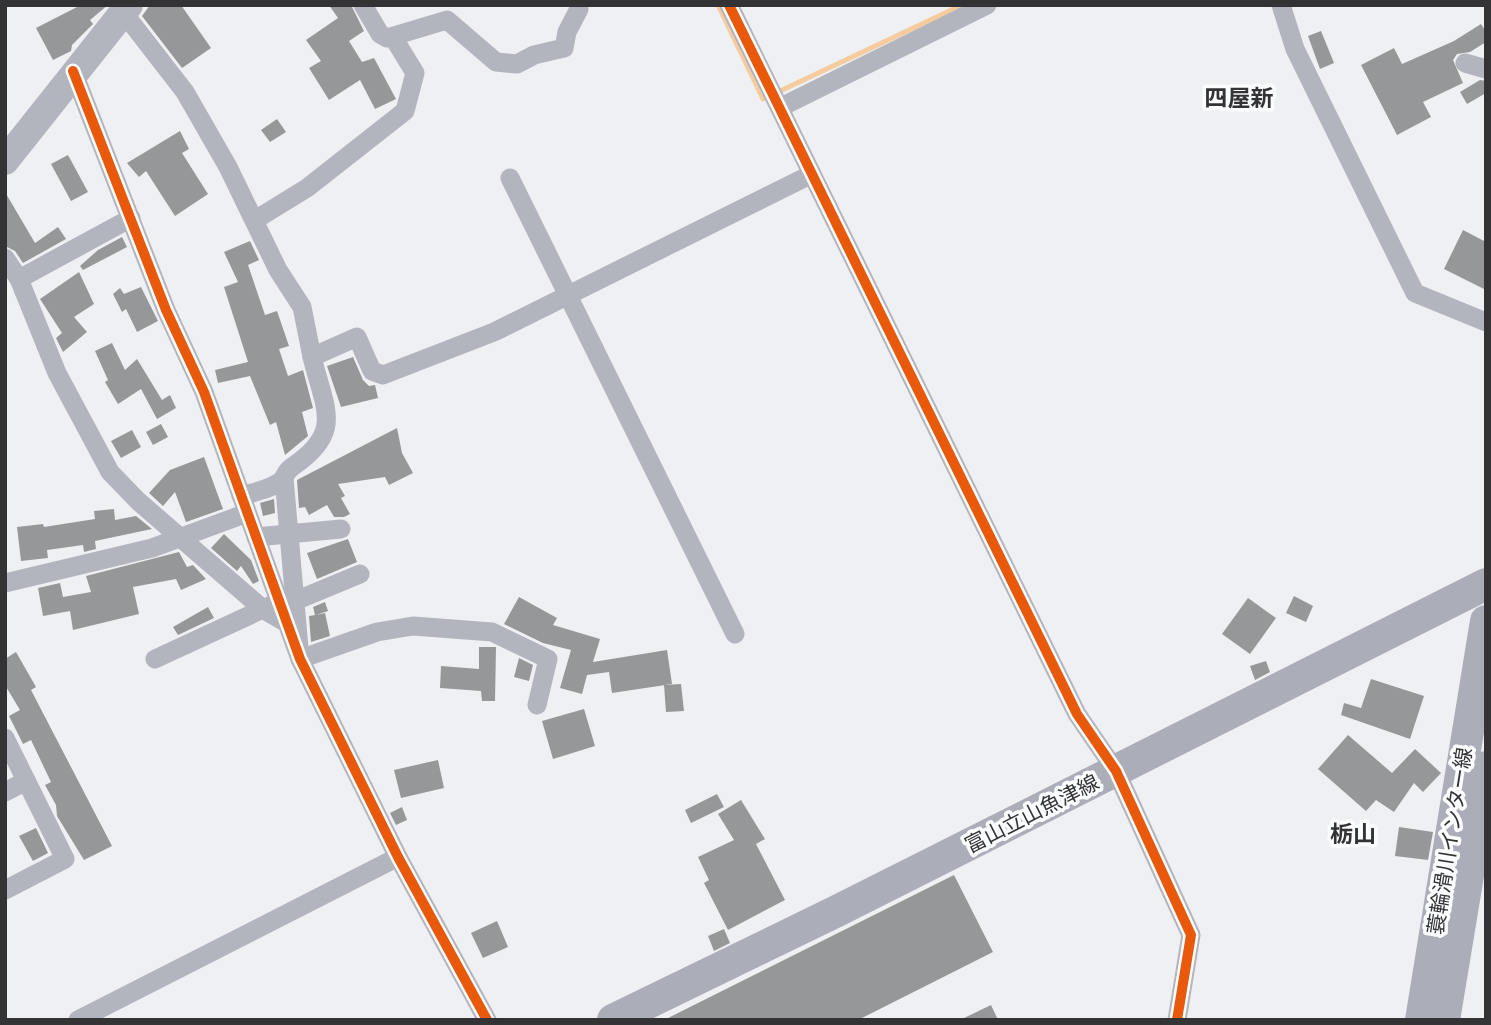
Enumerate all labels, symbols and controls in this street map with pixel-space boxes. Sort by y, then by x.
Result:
district label: 四屋新 [1205,84,1274,111]
street label: 蓑輪滑川インター線 [1422,746,1477,936]
street label: 富山立山魚津線 [961,769,1103,858]
district label: 栃山 [1330,820,1376,847]

